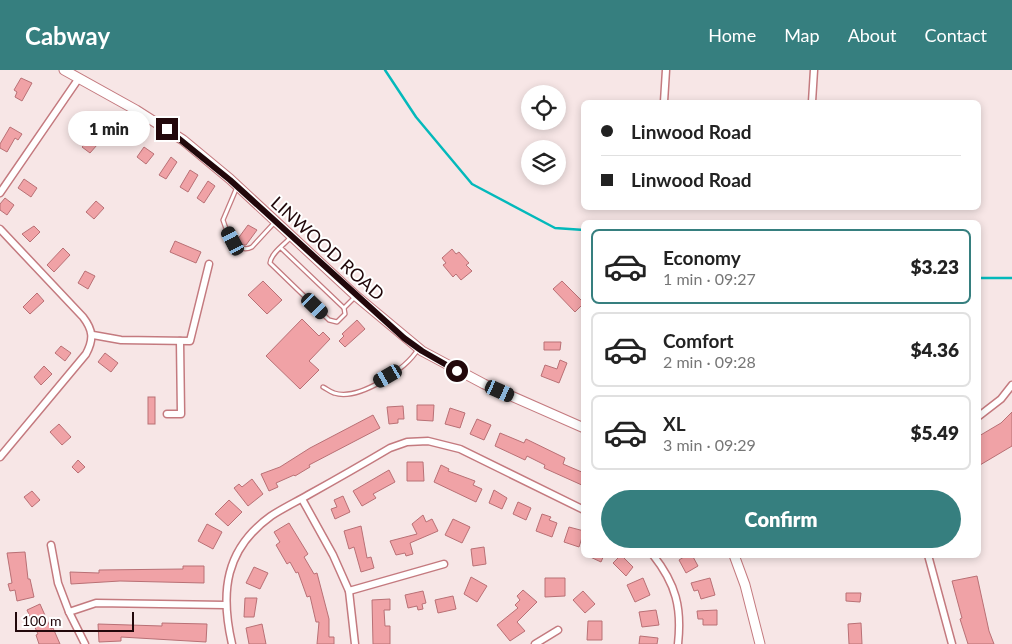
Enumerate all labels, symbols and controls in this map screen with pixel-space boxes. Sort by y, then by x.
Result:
text: Cabway [25,21,110,50]
text: Home [708,24,756,46]
text: Map [784,24,820,46]
text: About [848,24,897,46]
text: Contact [925,24,987,46]
map controls [521,85,566,185]
button: locate [521,85,566,130]
callout: 1 min [67,112,150,146]
route end [156,118,178,140]
text: 1 min [89,119,129,138]
text: Linwood Road [631,120,752,143]
button: layers [521,140,566,185]
text: Linwood Road [631,168,752,191]
street label: LINWOOD ROAD [267,191,389,305]
car [219,224,246,258]
icon: car [603,244,648,289]
text: Economy [663,246,741,269]
text: $3.23 [910,255,959,278]
text: 1 min · 09:27 [663,269,756,288]
car [298,290,331,322]
icon: car [603,327,648,372]
text: Comfort [663,329,734,352]
text: $4.36 [910,338,959,361]
text: 2 min · 09:28 [663,352,756,371]
route start [446,360,468,382]
car [371,362,404,390]
car [483,378,516,404]
icon: car [603,410,648,455]
text: XL [663,412,686,435]
text: $5.49 [910,421,959,444]
text: 3 min · 09:29 [663,435,756,454]
button: Confirm [601,490,961,548]
scale bar [15,609,134,632]
text: 100 m [22,612,61,629]

